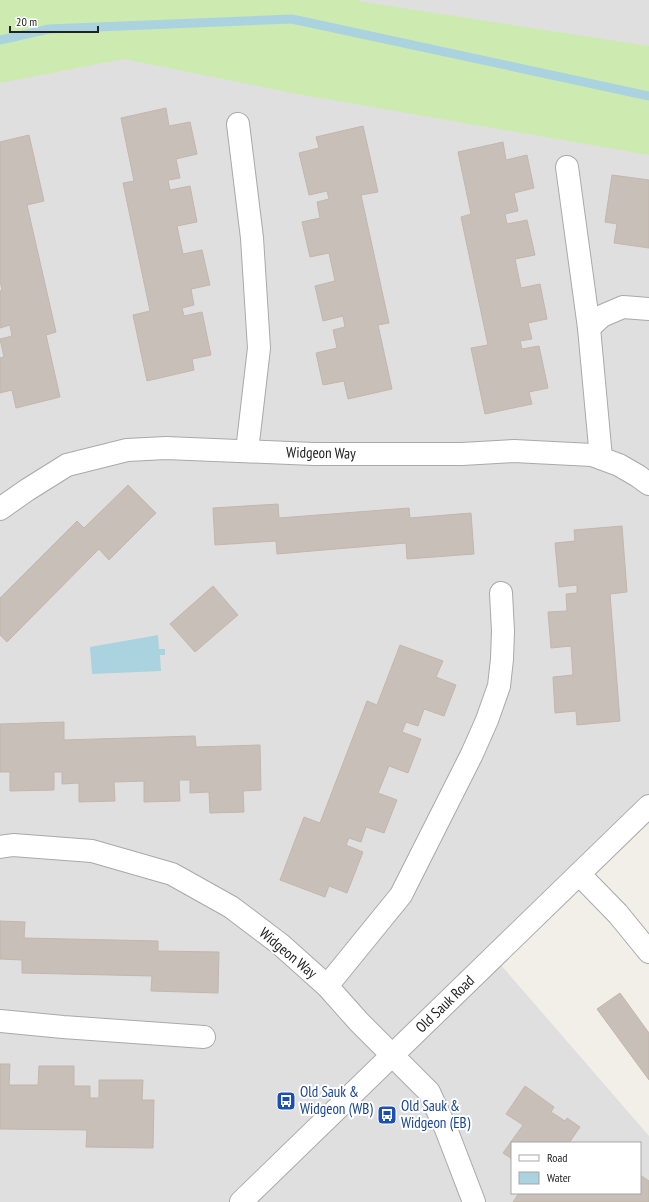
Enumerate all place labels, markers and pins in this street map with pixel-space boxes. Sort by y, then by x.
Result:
place label: Old Sauk & Widgeon (WB) [300,1082,373,1118]
bus stop icon: Old Sauk & Widgeon (WB) [275,1090,297,1112]
place label: Old Sauk & Widgeon (EB) [401,1096,471,1132]
bus stop icon: Old Sauk & Widgeon (EB) [376,1104,398,1126]

